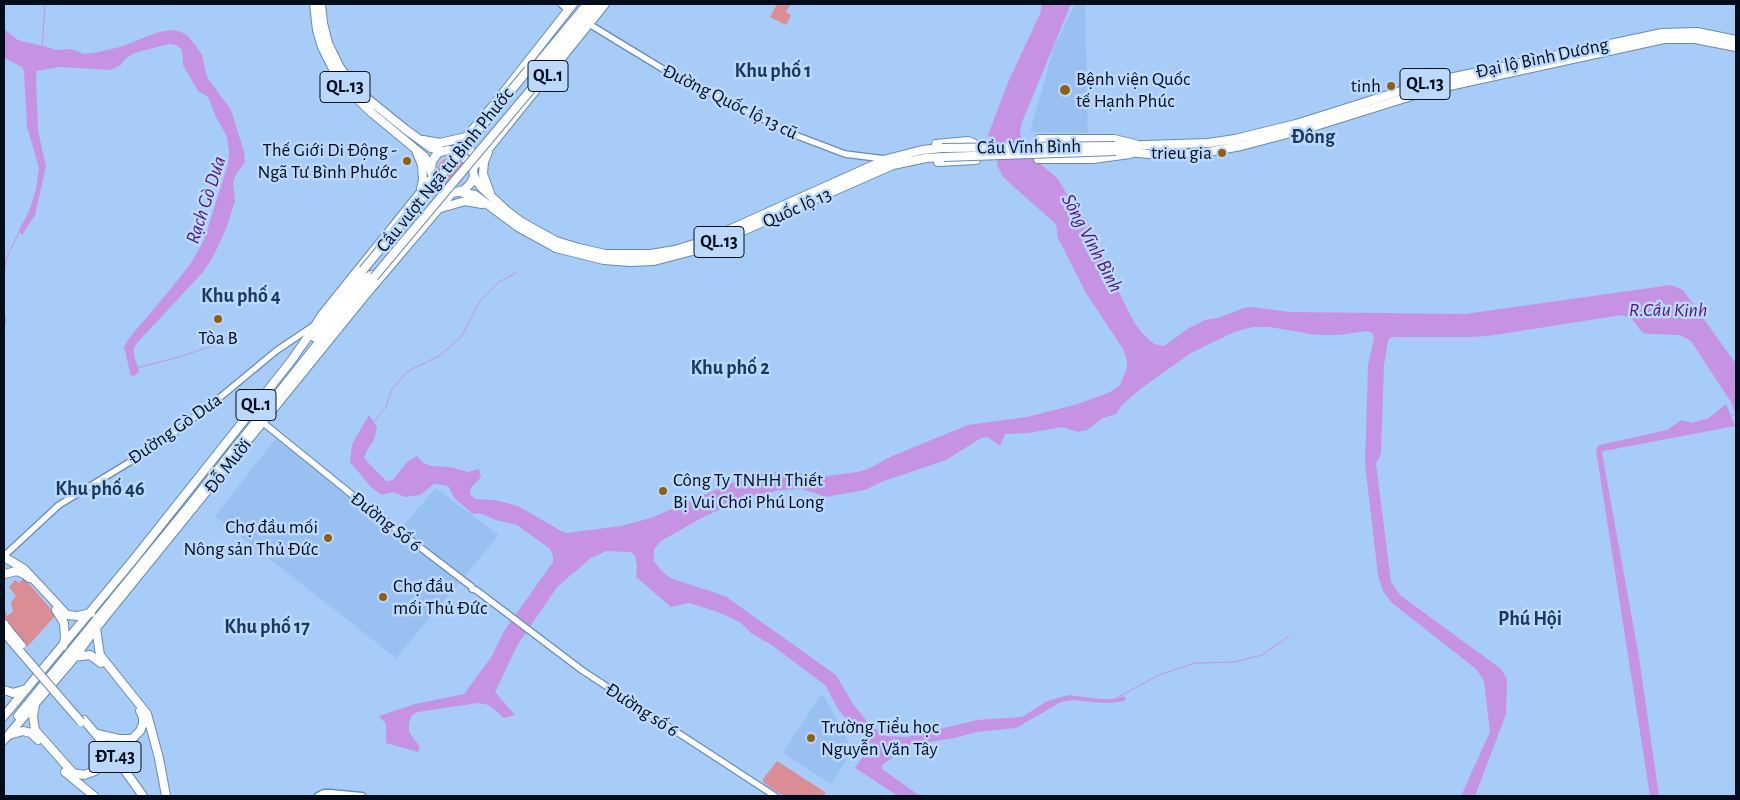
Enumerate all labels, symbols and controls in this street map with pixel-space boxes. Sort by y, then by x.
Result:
street label: Đại lộ Bình Dương [1474,33,1610,83]
street label: Đường Quốc lộ 13 cũ [659,59,801,145]
district label: Khu phố 1 [735,59,811,83]
road number: QL.1 [528,60,568,92]
place label: Bệnh viện Quốc tế Hạnh Phúc [1076,68,1190,112]
road number: QL.13 [1400,68,1450,100]
road number: QL.13 [320,72,370,102]
place label: tinh [1351,75,1381,97]
marker: tinh [1385,80,1397,92]
street label: Cầu vượt Ngã tư Bình Phước [371,83,519,257]
marker: Bệnh viện Quốc tế Hạnh Phúc [1058,83,1072,97]
district label: Đông [1291,125,1335,149]
street label: Cầu Vĩnh Bình [977,135,1081,159]
place label: Thế Giới Di Động - Ngã Tư Bình Phước [258,139,397,183]
place label: trieu gia [1151,142,1212,164]
marker: trieu gia [1216,147,1228,159]
water label: Rạch Gò Dưa [181,153,231,247]
marker: Thế Giới Di Động - Ngã Tư Bình Phước [401,155,413,167]
street label: Quốc lộ 13 [759,183,835,233]
water label: Sông Vĩnh Bình [1056,190,1128,296]
road number: QL.13 [694,226,744,258]
district label: Khu phố 4 [201,284,281,308]
water label: R.Cầu Kinh [1629,298,1707,322]
marker: Tòa B [212,313,224,325]
place label: Tòa B [198,327,238,349]
district label: Khu phố 2 [690,356,770,380]
street label: Đường Gò Dưa [124,388,226,470]
road number: QL.1 [236,390,276,420]
street label: Đỗ Mười [199,434,257,498]
place label: Công Ty TNHH Thiết Bị Vui Chơi Phú Long [673,469,824,513]
district label: Khu phố 46 [55,477,145,501]
marker: Công Ty TNHH Thiết Bị Vui Chơi Phú Long [657,485,669,497]
street label: Đường Số 6 [346,487,426,557]
place label: Chợ đầu mối Nông sản Thủ Đức [184,516,318,560]
marker: Chợ đầu mối Nông sản Thủ Đức [322,532,334,544]
place label: Chợ đầu mối Thủ Đức [393,575,487,619]
marker: Chợ đầu mối Thủ Đức [377,591,389,603]
district label: Phú Hội [1498,607,1562,631]
district label: Khu phố 17 [224,615,310,639]
street label: Đường số 6 [601,678,683,742]
place label: Trường Tiểu học Nguyễn Văn Tây [821,716,939,760]
marker: Trường Tiểu học Nguyễn Văn Tây [805,732,817,744]
road number: ĐT.43 [89,742,141,772]

